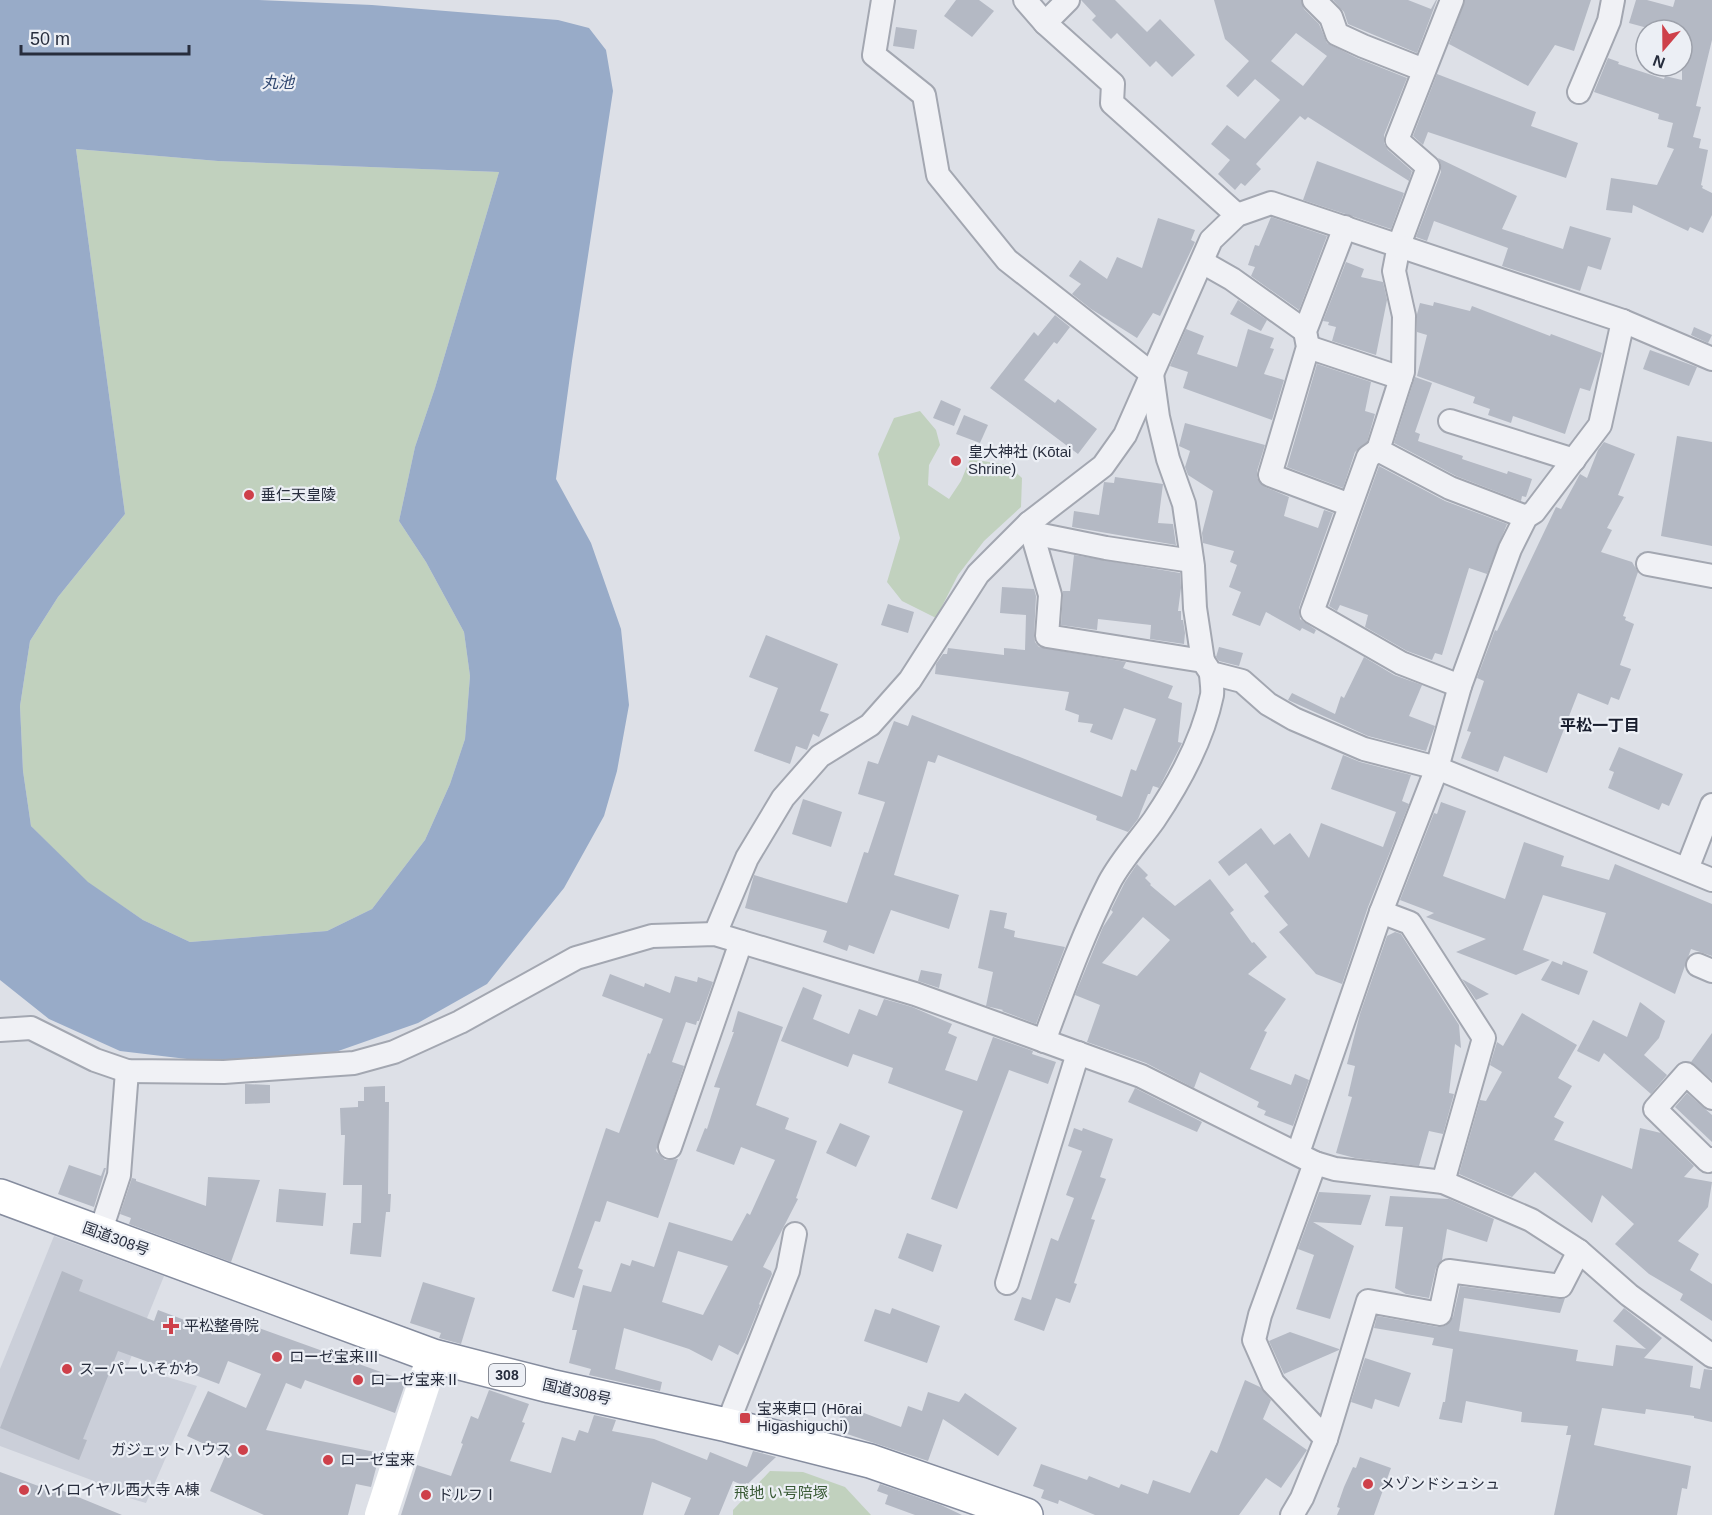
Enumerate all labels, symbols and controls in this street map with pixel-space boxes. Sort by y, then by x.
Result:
scale bar [21,18,189,56]
north arrow [1634,18,1694,78]
text: 50 m [30,29,70,49]
text: N [1651,52,1667,72]
water label: 丸池 [262,74,296,91]
place label: 皇大神社 (Kōtai Shrine) [968,443,1071,477]
marker: 皇大神社 (Kōtai Shrine) [949,454,963,468]
place label: 垂仁天皇陵 [261,486,336,503]
marker: 垂仁天皇陵 [242,488,256,502]
district label: 平松一丁目 [1560,717,1640,734]
street label: 国道308号 [80,1219,152,1258]
marker: 平松整骨院 [162,1317,180,1335]
place label: 平松整骨院 [184,1317,259,1334]
place label: ローゼ宝来Ⅲ [289,1348,379,1365]
marker: ローゼ宝来Ⅲ [270,1350,284,1364]
place label: スーパーいそかわ [79,1360,199,1377]
marker: スーパーいそかわ [60,1362,74,1376]
road number: 308 [489,1364,525,1386]
place label: ローゼ宝来Ⅱ [370,1371,460,1388]
marker: ローゼ宝来Ⅱ [351,1373,365,1387]
street label: 国道308号 [541,1375,613,1408]
place label: 宝来東口 (Hōrai Higashiguchi) [757,1400,862,1434]
marker: 宝来東口 (Hōrai Higashiguchi) [738,1411,752,1425]
place label: ガジェットハウス [111,1441,231,1458]
marker: ガジェットハウス [236,1443,250,1457]
place label: ローゼ宝来 [340,1451,415,1468]
marker: ローゼ宝来 [321,1453,335,1467]
place label: メゾンドシュシュ [1380,1475,1500,1492]
marker: メゾンドシュシュ [1361,1477,1375,1491]
place label: ハイロイヤル西大寺 A棟 [36,1481,199,1498]
marker: ハイロイヤル西大寺 A棟 [17,1483,31,1497]
park label: 飛地 い号陪塚 [734,1484,828,1501]
place label: ドルフⅠ [438,1486,498,1503]
marker: ドルフⅠ [419,1488,433,1502]

